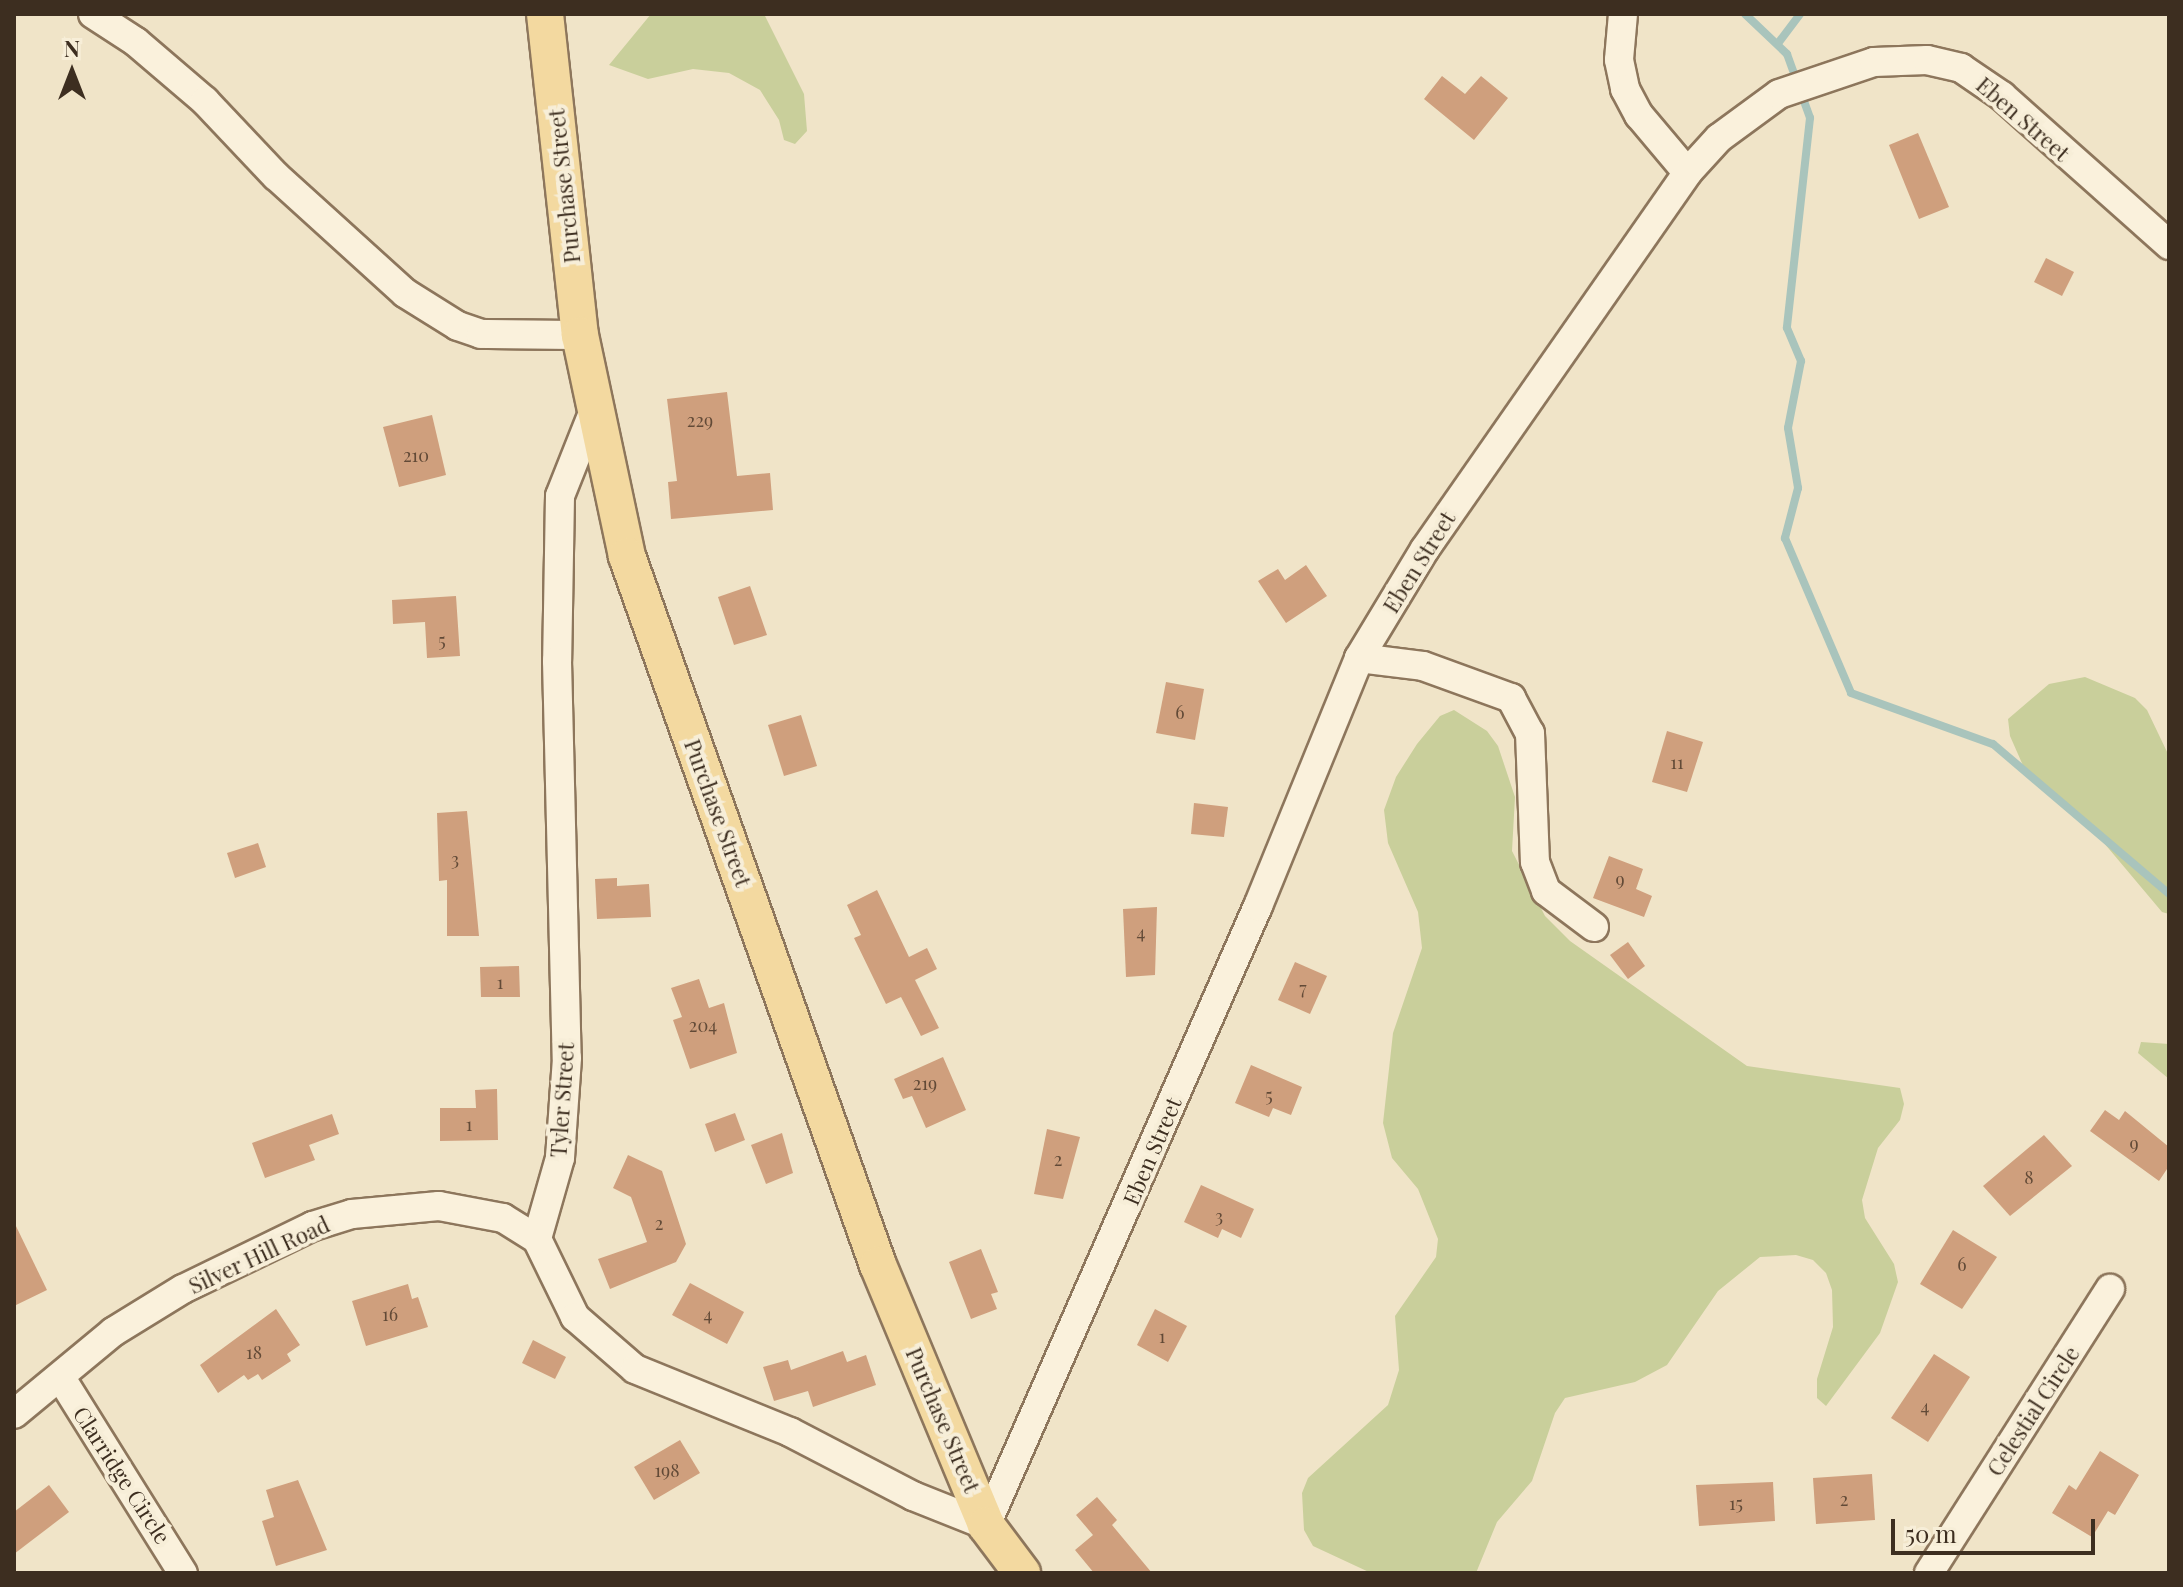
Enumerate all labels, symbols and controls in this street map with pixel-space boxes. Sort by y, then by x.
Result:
north arrow [32,32,112,112]
text: N [64,33,80,63]
street label: Eben Street [1971,71,2075,167]
street label: Purchase Street [543,107,585,265]
house number: 229 [687,409,713,431]
house number: 210 [403,444,429,466]
street label: Eben Street [1377,506,1461,618]
house number: 5 [438,629,446,651]
house number: 6 [1175,701,1185,723]
street label: Purchase Street [679,736,757,890]
house number: 11 [1670,751,1684,773]
house number: 3 [451,848,459,870]
house number: 9 [1615,868,1625,890]
house number: 4 [1137,921,1145,943]
house number: 1 [497,971,503,993]
house number: 7 [1299,977,1307,999]
house number: 204 [689,1014,717,1036]
street label: Tyler Street [545,1041,579,1159]
house number: 219 [913,1072,937,1094]
house number: 5 [1265,1084,1273,1106]
street label: Eben Street [1117,1093,1187,1209]
house number: 1 [466,1113,472,1135]
house number: 9 [2129,1132,2139,1154]
house number: 2 [1054,1148,1062,1170]
house number: 8 [2024,1166,2034,1188]
house number: 3 [1215,1205,1223,1227]
street label: Silver Hill Road [184,1211,334,1299]
house number: 2 [655,1212,663,1234]
house number: 6 [1957,1253,1967,1275]
house number: 16 [382,1303,398,1325]
house number: 4 [704,1303,712,1325]
house number: 1 [1159,1325,1165,1347]
house number: 18 [246,1341,262,1363]
street label: Celestial Circle [1981,1341,2085,1481]
street label: Purchase Street [901,1343,985,1497]
house number: 4 [1921,1395,1929,1417]
street label: Clarridge Circle [68,1402,176,1548]
house number: 198 [654,1459,680,1481]
house number: 2 [1840,1488,1848,1510]
house number: 15 [1729,1492,1743,1514]
scale bar [1895,1503,2099,1553]
text: 50 m [1905,1517,1957,1549]

